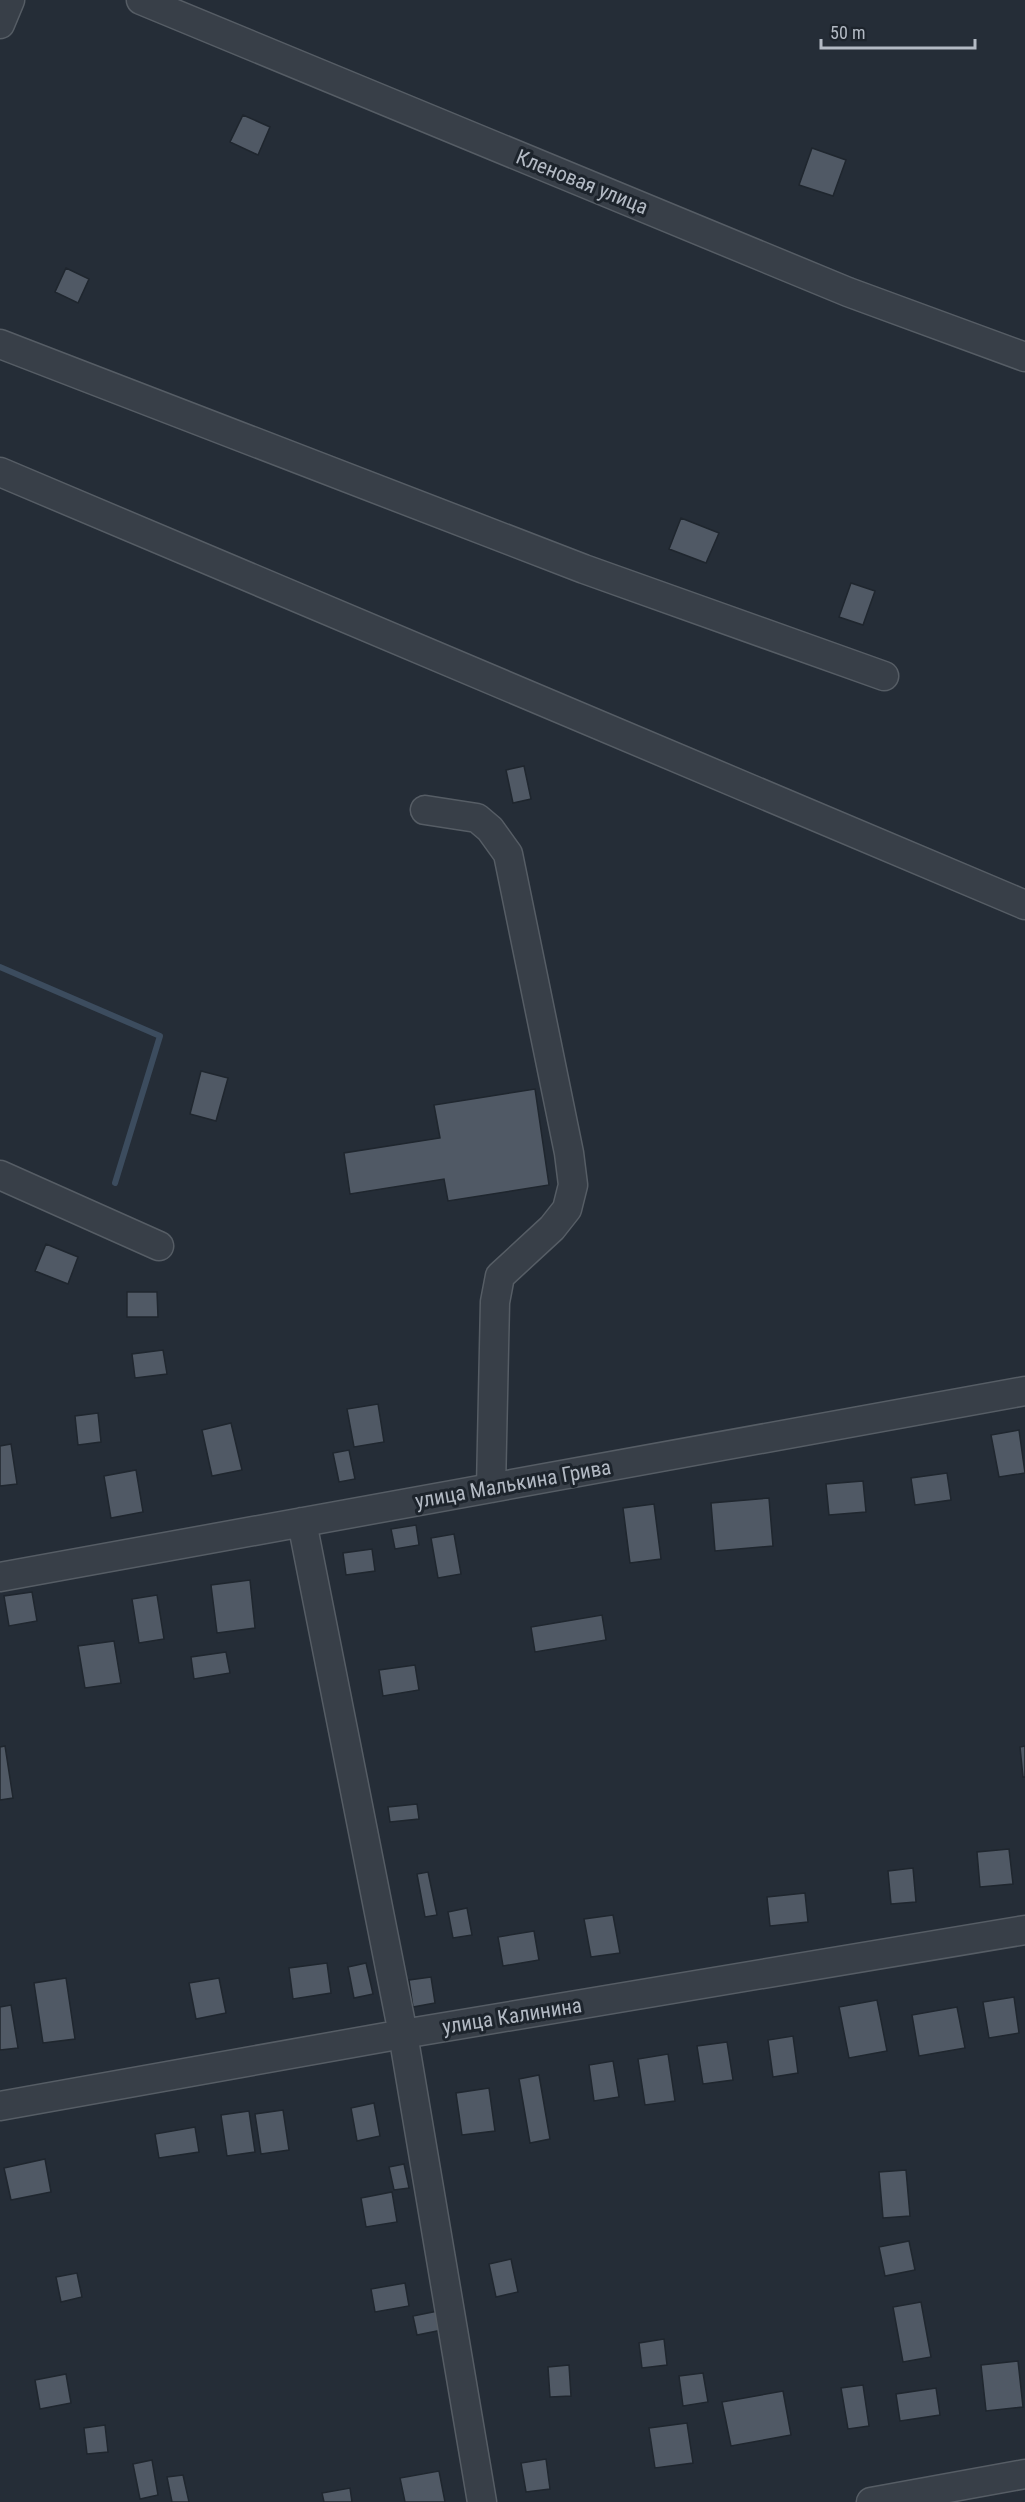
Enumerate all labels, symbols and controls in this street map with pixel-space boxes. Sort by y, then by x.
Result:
scale bar [821,12,976,50]
text: 50 m [830,22,865,43]
street label: Кленовая улица [513,145,651,219]
street label: улица Малькина Грива [413,1455,613,1513]
street label: улица Калинина [440,1993,584,2039]

